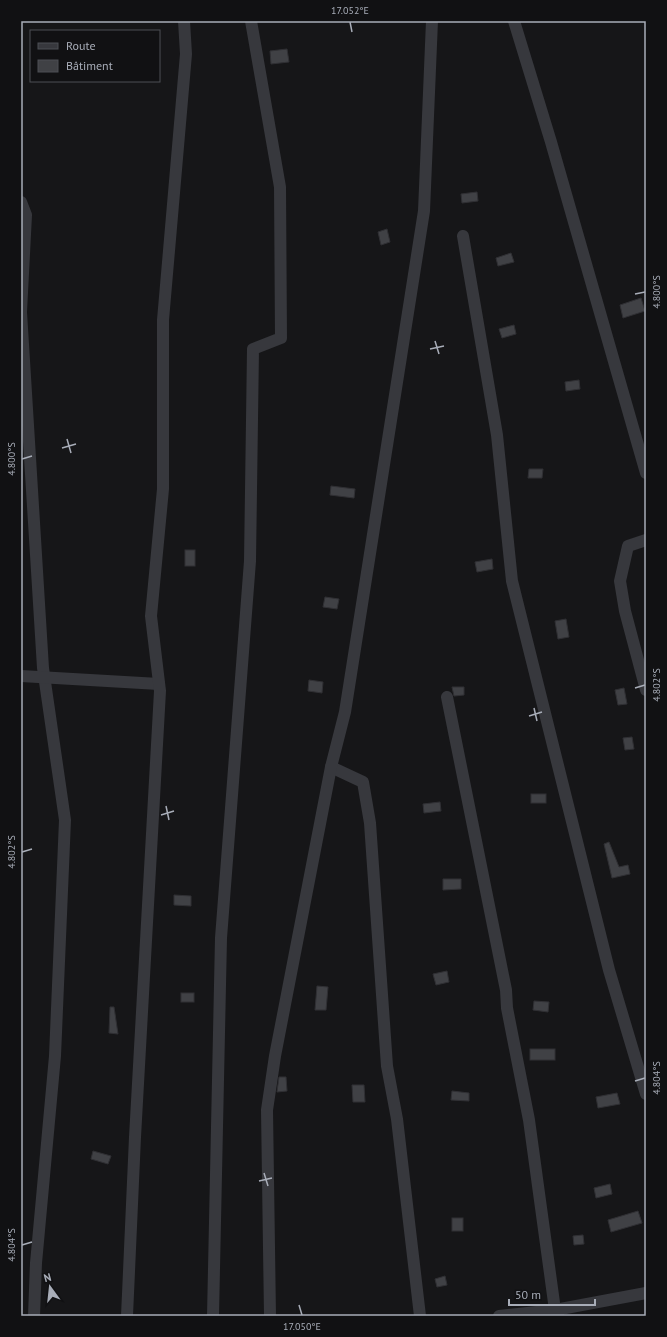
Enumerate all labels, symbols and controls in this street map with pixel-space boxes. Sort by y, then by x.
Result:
text: 17.052°E [331,4,369,17]
legend [30,30,160,82]
text: Route [66,38,96,53]
text: Bâtiment [66,58,113,73]
text: 4.800°S [650,275,663,309]
text: 4.800°S [5,442,18,476]
text: 4.802°S [650,668,663,702]
text: 4.802°S [5,835,18,869]
text: 4.804°S [650,1061,663,1095]
text: 4.804°S [5,1228,18,1262]
north arrow [30,1267,70,1307]
text: N [42,1270,53,1285]
scale bar [509,1281,595,1307]
text: 50 m [515,1287,541,1302]
text: 17.050°E [283,1320,321,1333]

